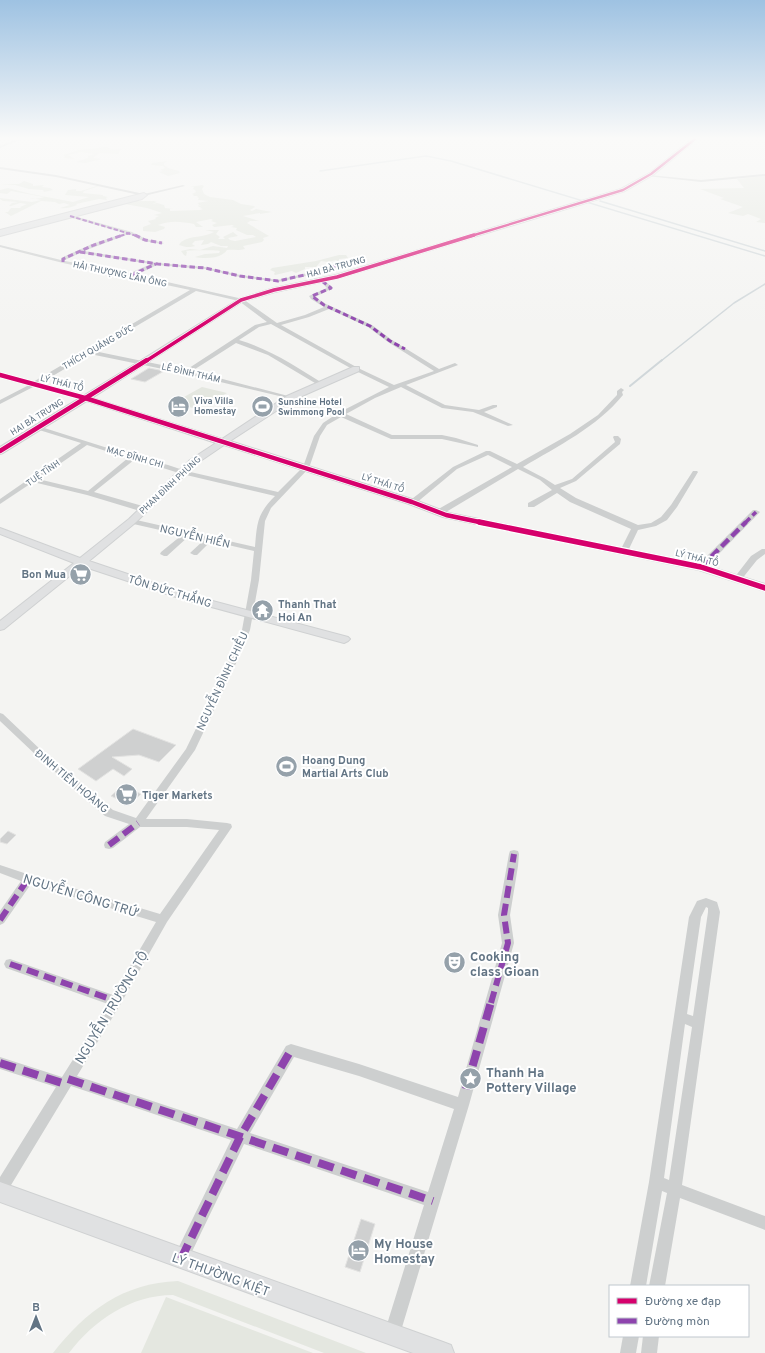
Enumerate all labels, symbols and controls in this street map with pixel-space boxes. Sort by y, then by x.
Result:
street label: HAI BÀ TRƯNG [305,253,367,281]
street label: HẢI THƯỢNG LÃN ÔNG [72,258,168,290]
street label: THÍCH QUẢNG ĐỨC [60,322,136,372]
street label: LÊ ĐÌNH THÁM [160,360,222,386]
street label: LÝ THÁI TỔ [39,370,85,394]
hotel icon: Viva Villa Homestay [165,393,191,419]
sports icon: Sunshine Hotel Swimmong Pool [250,394,276,420]
street label: HAI BÀ TRƯNG [8,396,66,438]
place label: Viva Villa Homestay [194,396,236,417]
place label: Sunshine Hotel Swimmong Pool [278,397,345,418]
street label: MẠC ĐĨNH CHI [105,443,165,471]
street label: PHAN ĐÌNH PHÙNG [137,453,203,517]
street label: TUỆ TĨNH [24,457,62,489]
street label: LÝ THÁI TỔ [360,469,407,496]
street label: NGUYỄN HIỀN [158,519,232,552]
street label: LÝ THÁI TỔ [674,545,720,569]
supermarket icon: Bon Mua [68,561,94,587]
place label: Bon Mua [21,568,66,582]
street label: TÔN ĐỨC THẮNG [126,570,214,611]
temple icon: Thanh That Hoi An [249,597,275,623]
place label: Thanh That Hoi An [278,598,337,625]
street label: NGUYỄN ĐÌNH CHIỂU [191,629,252,733]
street label: ĐINH TIÊN HOÀNG [32,746,112,817]
sports icon: Hoang Dung Martial Arts Club [273,753,299,779]
place label: Hoang Dung Martial Arts Club [302,754,389,781]
supermarket icon: Tiger Markets [113,782,139,808]
place label: Tiger Markets [142,789,213,803]
street label: NGUYỄN CÔNG TRỨ [21,868,142,922]
street label: NGUYỄN TRƯỜNG TỘ [69,947,153,1067]
theatre icon: Cooking class Gioan [441,950,467,976]
place label: Cooking class Gioan [470,950,539,981]
place icon: Thanh Ha Pottery Village [457,1066,483,1092]
place label: Thanh Ha Pottery Village [486,1066,577,1097]
hotel icon: My House Homestay [346,1237,372,1263]
place label: My House Homestay [374,1237,436,1268]
street label: LÝ THƯỜNG KIỆT [169,1249,272,1301]
legend [609,1285,749,1337]
text: Đường xe đạp [645,1294,721,1310]
north arrow [16,1297,56,1337]
text: B [32,1301,40,1315]
text: Đường mòn [645,1314,710,1330]

